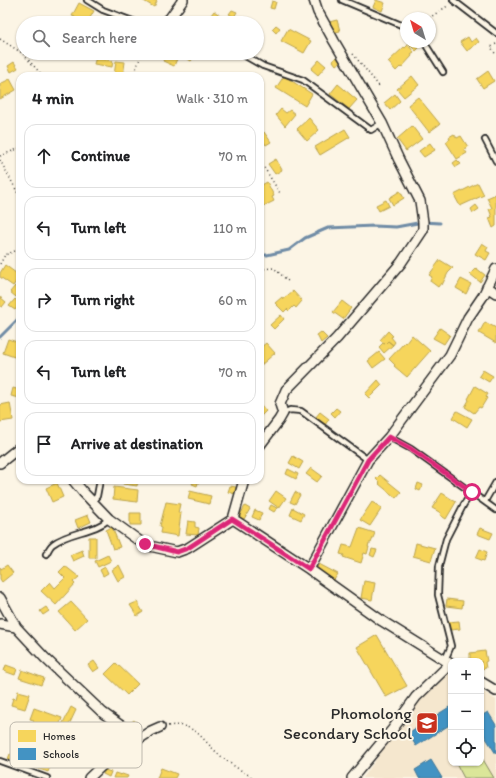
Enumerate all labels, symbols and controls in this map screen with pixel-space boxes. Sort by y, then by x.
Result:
north arrow [400,12,436,48]
search box [16,16,264,60]
icon: search [30,27,52,49]
text: Search here [62,29,137,47]
text: 4 min [32,88,74,108]
text: Walk · 310 m [176,91,248,106]
icon: ahead [33,145,55,167]
text: Continue [71,147,130,165]
text: 70 m [219,149,247,164]
icon: left [33,217,55,239]
text: Turn left [71,219,126,237]
text: 110 m [213,221,247,236]
icon: right [33,289,55,311]
text: Turn right [71,291,135,309]
text: 60 m [218,293,247,308]
icon: left [33,361,55,383]
text: Turn left [71,363,126,381]
text: 70 m [219,365,247,380]
icon: arrive [33,433,55,455]
text: Arrive at destination [71,435,203,453]
route start [463,483,481,501]
route end [136,535,154,553]
map controls [448,658,484,766]
button: + [448,658,484,694]
button: − [448,694,484,730]
place label: Phomolong Secondary School [283,703,412,743]
school or university icon: Phomolong Secondary School [414,710,440,736]
legend [10,722,142,768]
text: Homes [43,730,76,743]
button: locate [448,730,484,766]
text: Schools [43,748,79,761]

